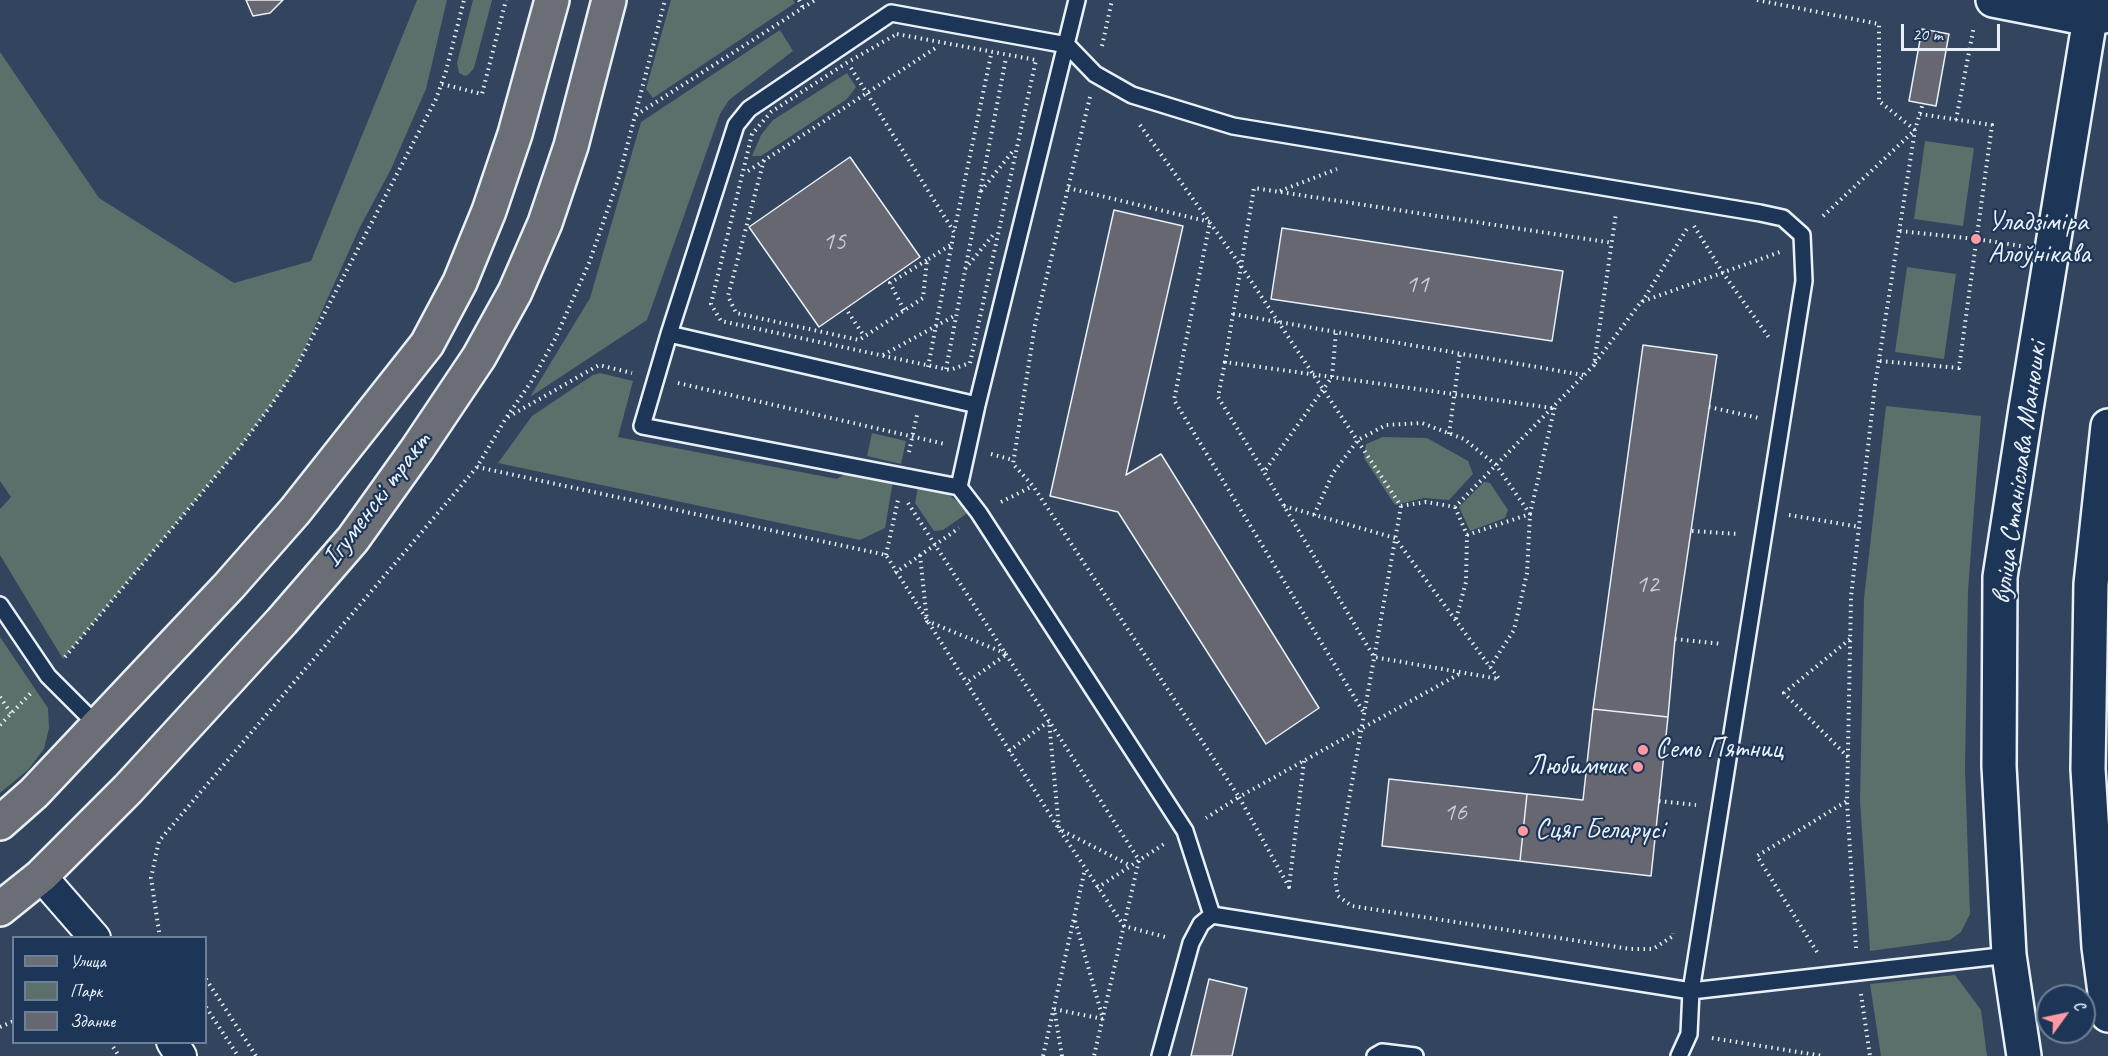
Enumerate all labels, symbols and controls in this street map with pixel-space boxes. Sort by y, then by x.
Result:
scale bar [1904,12,2003,50]
text: 20 m [1912,23,1943,45]
place label: Уладзіміра Алоўнікава [1988,206,2090,272]
house number: 15 [822,226,846,258]
marker: Уладзіміра Алоўнікава [1969,232,1983,246]
house number: 11 [1405,269,1429,301]
street label: вуліца Станіслава Манюшкі [1985,340,2055,606]
street label: Ігуменскі тракт [316,426,438,574]
house number: 12 [1635,569,1659,601]
place label: Семь Пятниц [1655,733,1783,767]
marker: Семь Пятниц [1636,743,1650,757]
place label: Любимчик [1528,750,1626,784]
marker: Любимчик [1631,760,1645,774]
house number: 16 [1443,797,1467,829]
place label: Сцяг Беларусі [1535,814,1665,848]
marker: Сцяг Беларусі [1516,824,1530,838]
legend [12,936,207,1044]
text: Улица [70,950,106,972]
text: Парк [70,980,102,1002]
north arrow [2036,984,2096,1044]
text: С [2069,997,2090,1014]
text: Здание [70,1010,115,1032]

